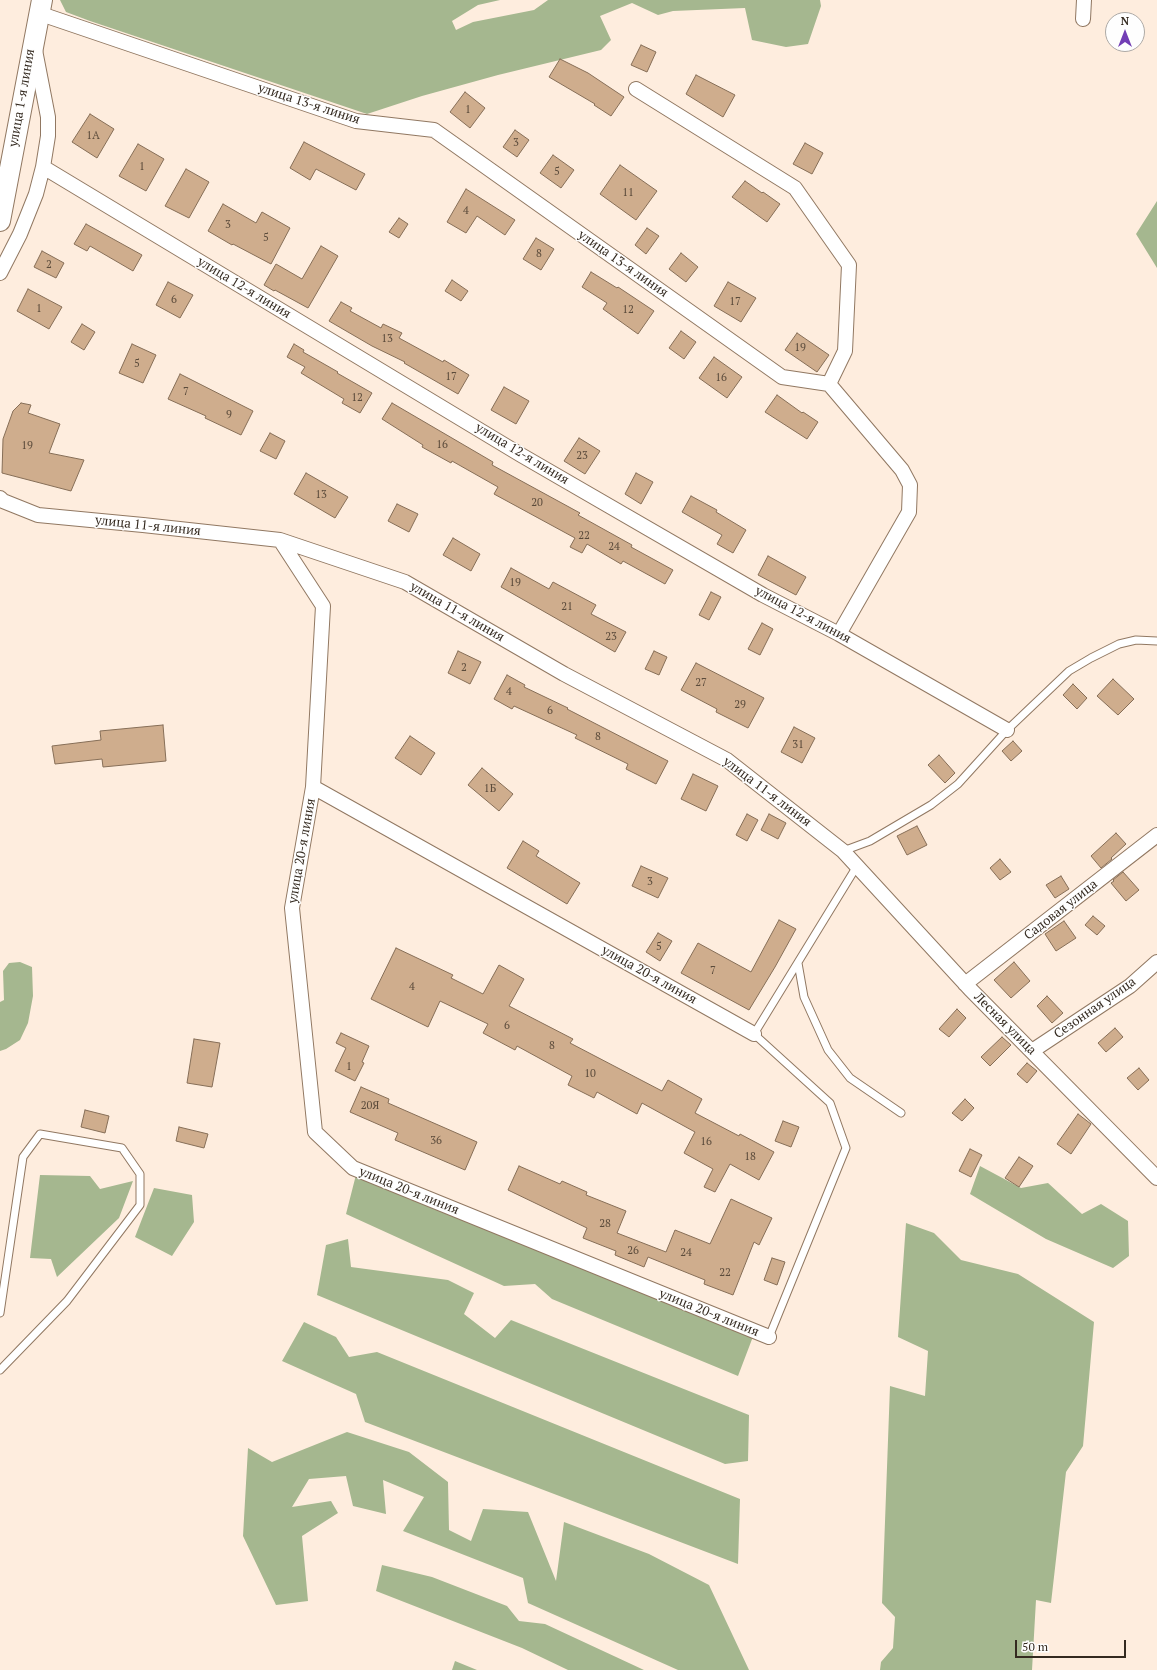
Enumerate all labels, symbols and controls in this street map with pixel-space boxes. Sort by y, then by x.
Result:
north arrow [1105,12,1145,52]
text: N [1121,14,1129,28]
street label: улица 1-я линия [6,48,38,148]
street label: улица 13-я линия [256,80,362,128]
house number: 1 [465,103,471,117]
house number: 1А [86,129,100,143]
house number: 3 [513,136,519,150]
house number: 1 [139,160,145,174]
house number: 5 [554,165,560,179]
house number: 11 [622,186,634,200]
house number: 4 [463,204,469,218]
house number: 3 [225,218,231,232]
street label: улица 13-я линия [575,227,671,301]
house number: 5 [263,231,269,245]
house number: 8 [536,247,542,261]
street label: улица 12-я линия [194,254,294,322]
house number: 2 [46,258,52,272]
house number: 6 [171,293,177,307]
house number: 17 [729,295,741,309]
house number: 1 [36,302,42,316]
house number: 12 [622,303,634,317]
house number: 13 [381,332,393,346]
house number: 19 [794,341,806,355]
house number: 5 [134,357,140,371]
house number: 17 [445,370,457,384]
house number: 16 [715,371,727,385]
house number: 7 [183,385,189,399]
house number: 12 [351,391,363,405]
house number: 9 [226,408,232,422]
street label: улица 12-я линия [472,420,572,488]
house number: 16 [436,438,448,452]
house number: 19 [21,439,33,453]
house number: 23 [576,449,588,463]
house number: 13 [315,488,327,502]
house number: 20 [531,496,543,510]
street label: улица 11-я линия [94,513,202,539]
house number: 22 [578,529,590,543]
house number: 24 [608,540,620,554]
house number: 19 [509,576,521,590]
street label: улица 11-я линия [407,579,507,645]
street label: улица 12-я линия [752,583,854,647]
house number: 21 [561,600,573,614]
house number: 23 [605,630,617,644]
house number: 2 [461,661,467,675]
house number: 27 [695,676,707,690]
house number: 4 [506,685,512,699]
house number: 29 [734,698,746,712]
house number: 6 [547,704,553,718]
house number: 8 [595,730,601,744]
house number: 31 [792,738,804,752]
street label: улица 11-я линия [720,754,814,830]
house number: 1Б [484,782,496,796]
street label: улица 20-я линия [285,797,319,905]
house number: 3 [647,875,653,889]
street label: Садовая улица [1021,876,1101,944]
house number: 5 [656,940,662,954]
street label: улица 20-я линия [599,942,699,1008]
house number: 7 [710,964,716,978]
street label: Сезонная улица [1051,974,1139,1042]
house number: 4 [409,980,415,994]
street label: Лесная улица [971,990,1039,1058]
house number: 6 [504,1019,510,1033]
house number: 8 [549,1039,555,1053]
house number: 1 [346,1060,352,1074]
house number: 10 [584,1067,596,1081]
house number: 20Я [361,1099,379,1113]
house number: 36 [430,1134,442,1148]
house number: 16 [700,1135,712,1149]
house number: 18 [744,1150,756,1164]
street label: улица 20-я линия [357,1164,461,1218]
house number: 28 [599,1217,611,1231]
house number: 26 [627,1244,639,1258]
house number: 24 [680,1246,692,1260]
house number: 22 [719,1266,731,1280]
street label: улица 20-я линия [657,1286,761,1340]
scale bar [1017,1632,1128,1658]
text: 50 m [1022,1639,1048,1654]

